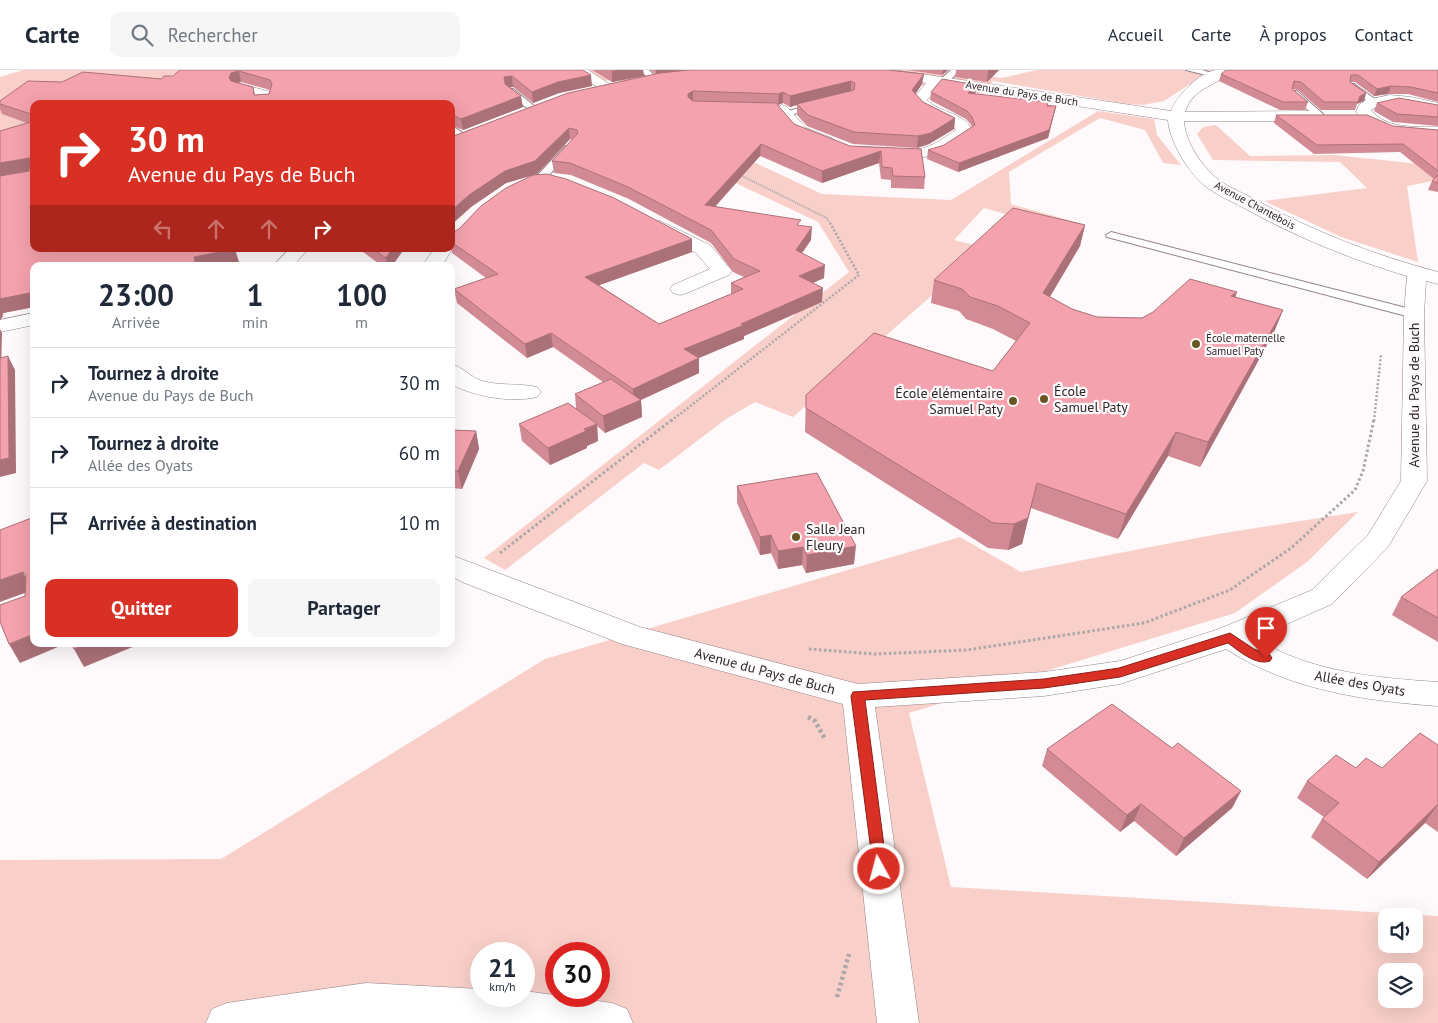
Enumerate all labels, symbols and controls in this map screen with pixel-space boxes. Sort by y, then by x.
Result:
search box [110,12,460,57]
text: Carte [25,19,80,50]
icon: search [128,21,156,49]
text: Rechercher [168,23,258,47]
text: Accueil [1108,23,1163,46]
text: Carte [1191,23,1232,46]
text: À propos [1260,23,1327,46]
text: Contact [1355,23,1413,46]
street label: Avenue du Pays de Buch [965,77,1079,109]
text: 30 m [128,116,205,162]
icon: right [45,120,110,185]
text: Avenue du Pays de Buch [128,160,356,188]
street label: Avenue Chantebois [1212,178,1298,232]
icon: left [149,215,177,243]
icon: ahead [202,215,230,243]
icon: ahead [255,215,283,243]
icon: right [308,215,336,243]
text: 23:00 [98,275,174,314]
text: 1 [247,275,264,314]
text: 100 [336,275,387,314]
text: Arrivée [112,312,160,332]
text: min [242,312,268,332]
text: m [355,312,368,332]
street label: Avenue du Pays de Buch [1405,323,1423,467]
place label: École maternelle Samuel Paty [1206,331,1286,358]
marker: École maternelle Samuel Paty [1190,338,1202,350]
text: Tournez à droite [88,361,219,385]
icon: right [45,369,73,397]
text: 30 m [399,371,440,395]
place label: École Samuel Paty [1054,382,1128,416]
place label: École élémentaire Samuel Paty [895,384,1003,418]
text: Avenue du Pays de Buch [88,385,253,405]
marker: École Samuel Paty [1038,393,1050,405]
marker: École élémentaire Samuel Paty [1007,395,1019,407]
text: Tournez à droite [88,431,219,455]
icon: right [45,439,73,467]
text: 60 m [399,441,440,465]
text: Allée des Oyats [88,455,193,475]
icon: arrive [45,509,73,537]
text: Arrivée à destination [88,511,257,535]
text: 10 m [399,511,440,535]
place label: Salle Jean Fleury [806,520,865,554]
marker: Salle Jean Fleury [790,531,802,543]
button: Quitter [45,579,238,637]
button: Partager [248,579,440,637]
pin [1245,607,1287,658]
icon: arrive [1252,614,1280,642]
street label: Avenue du Pays de Buch [693,644,837,698]
street label: Allée des Oyats [1313,666,1407,700]
position arrow [852,842,904,894]
map controls [1378,908,1423,1008]
button: sound [1378,908,1423,953]
speed limit sign: 30 [545,942,610,1007]
text: 21 [488,952,517,984]
button: layers [1378,963,1423,1008]
text: km/h [489,979,516,994]

